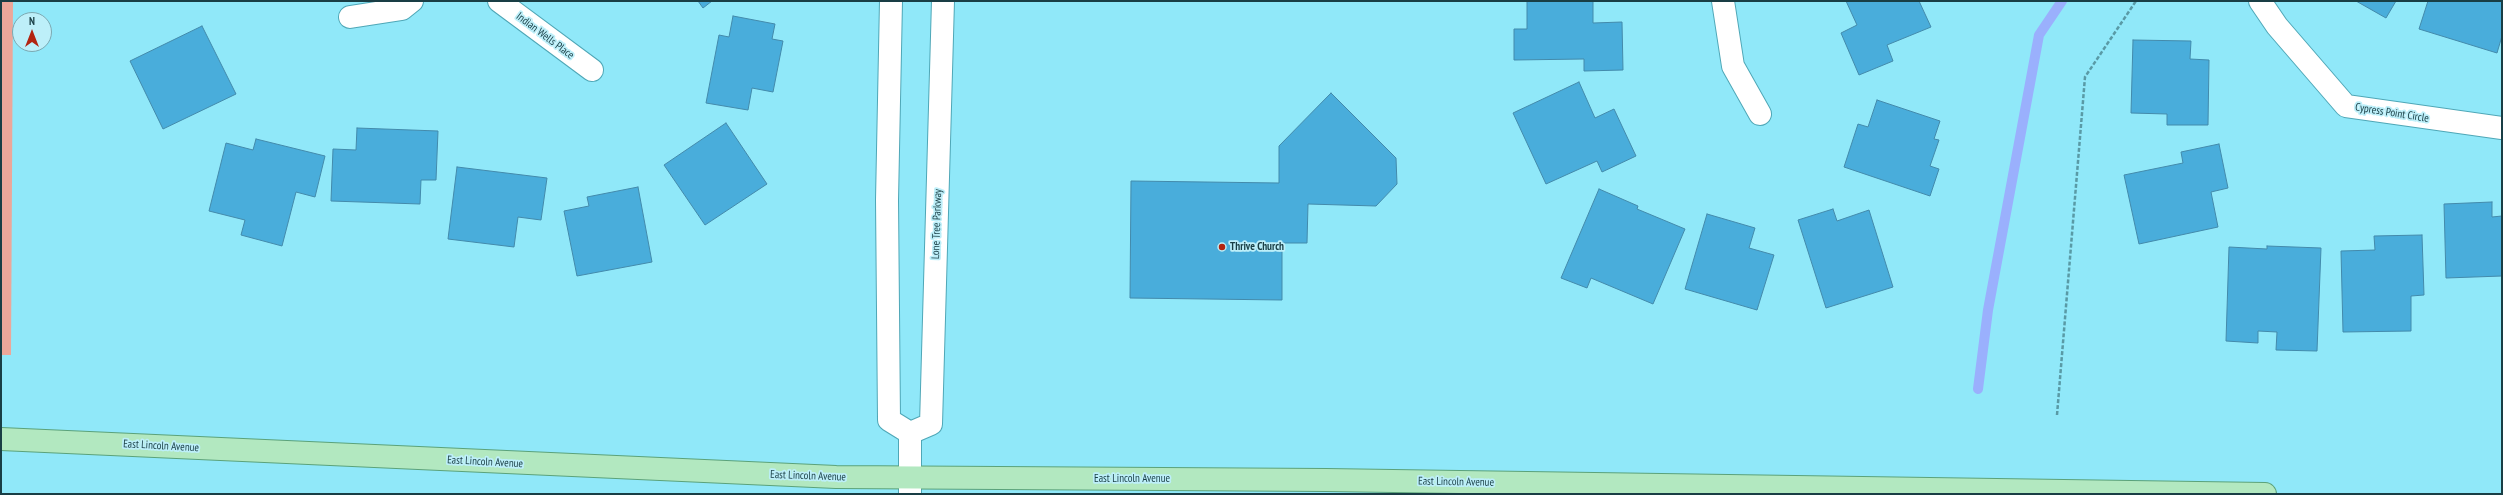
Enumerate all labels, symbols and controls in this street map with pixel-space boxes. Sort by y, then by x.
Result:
street label: Indian Wells Place [513,10,577,62]
north arrow [12,12,52,52]
text: N [29,14,35,28]
street label: Cypress Point Circle [2354,101,2430,125]
street label: Lone Tree Parkway [929,189,945,259]
place label: Thrive Church [1230,240,1284,254]
marker: Thrive Church [1217,242,1227,252]
street label: East Lincoln Avenue [123,437,199,455]
street label: East Lincoln Avenue [447,453,523,471]
street label: East Lincoln Avenue [770,468,846,484]
street label: East Lincoln Avenue [1094,472,1170,486]
street label: East Lincoln Avenue [1418,475,1494,489]

